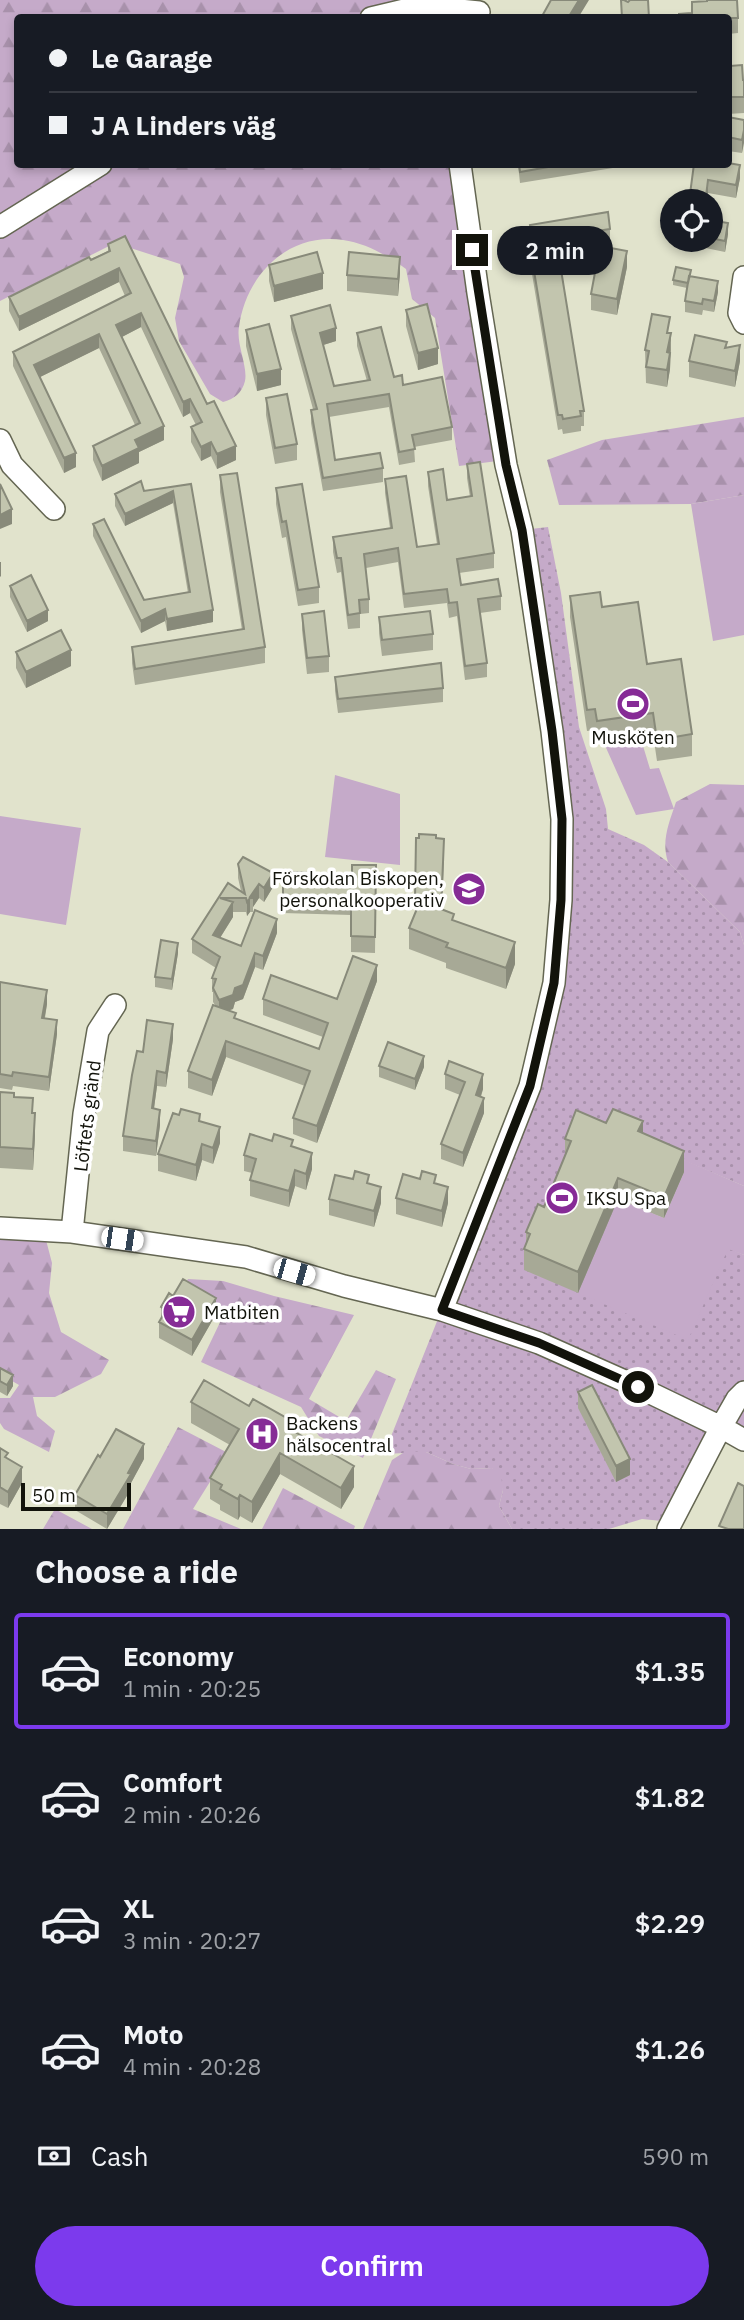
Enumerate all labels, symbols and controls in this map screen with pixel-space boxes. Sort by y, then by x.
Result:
text: Le Garage [91,41,213,75]
text: J A Linders väg [91,108,275,142]
map controls [660,189,723,252]
button: locate [660,189,723,252]
callout: 2 min [496,226,612,274]
route end [456,234,488,266]
text: 2 min [525,235,585,265]
sports icon: Musköten [614,685,652,723]
place label: Musköten [591,725,675,749]
place label: Förskolan Biskopen, personalkooperativ [272,866,444,912]
school or university icon: Förskolan Biskopen, personalkooperativ [450,870,488,908]
street label: Löftets gränd [68,1059,106,1173]
sports icon: IKSU Spa [543,1179,581,1217]
place label: IKSU Spa [586,1186,666,1210]
car [100,1226,145,1252]
car [271,1256,318,1288]
supermarket icon: Matbiten [160,1293,198,1331]
place label: Matbiten [204,1300,280,1324]
route start [622,1371,654,1403]
place label: Backens hälsocentral [286,1411,392,1457]
hospital icon: Backens hälsocentral [243,1415,281,1453]
scale bar [21,1480,131,1512]
text: 50 m [32,1483,76,1507]
text: Choose a ride [35,1550,238,1592]
text: Economy [123,1639,234,1673]
icon: car [39,1640,102,1703]
text: $1.35 [635,1654,705,1688]
text: 1 min · 20:25 [123,1673,261,1703]
text: Comfort [123,1765,222,1799]
icon: car [39,1766,102,1829]
text: $1.82 [635,1780,705,1814]
text: 2 min · 20:26 [123,1799,261,1829]
text: XL [123,1891,154,1925]
icon: car [39,1892,102,1955]
text: $2.29 [635,1906,705,1940]
text: 3 min · 20:27 [123,1925,261,1955]
text: Moto [123,2017,183,2051]
icon: car [39,2018,102,2081]
text: $1.26 [635,2032,705,2066]
text: 4 min · 20:28 [123,2051,261,2081]
icon: cash [35,2137,73,2175]
text: Cash [91,2139,148,2173]
text: 590 m [642,2141,709,2171]
button: Confirm [35,2226,709,2306]

